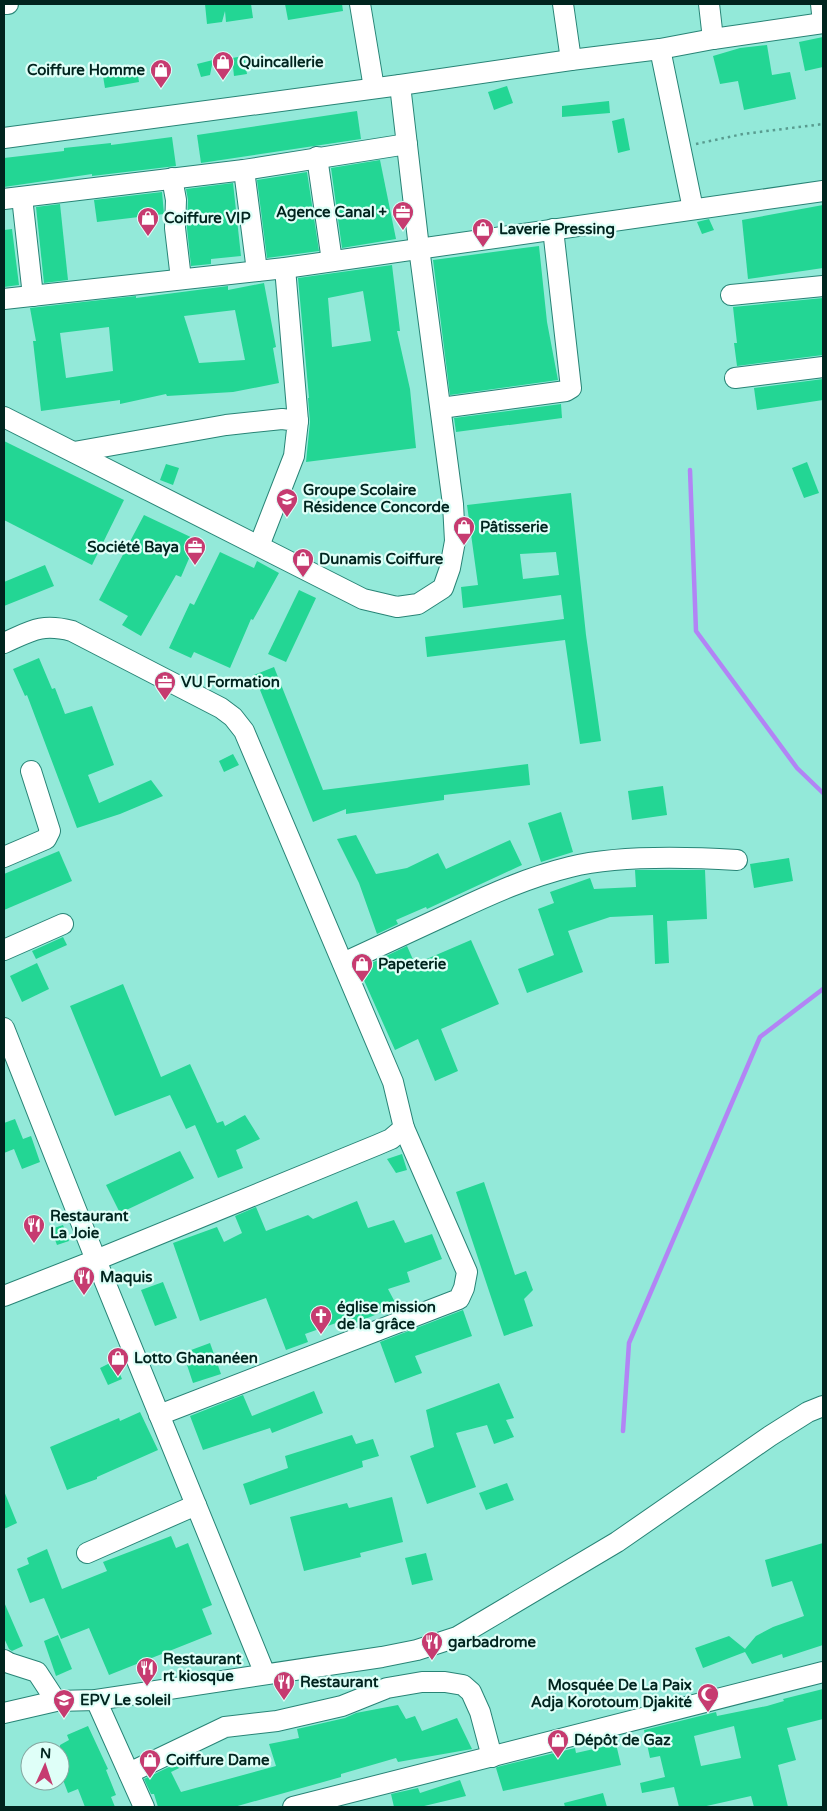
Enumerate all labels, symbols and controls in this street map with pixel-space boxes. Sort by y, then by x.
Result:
shop icon: Quincallerie [211,50,235,81]
place label: Quincallerie [239,53,324,71]
shop icon: Coiffure Homme [149,58,173,89]
place label: Coiffure Homme [27,61,146,79]
office icon: Agence Canal + [391,200,415,231]
place label: Agence Canal + [276,203,388,222]
shop icon: Coiffure VIP [136,206,160,237]
place label: Coiffure VIP [164,209,250,227]
shop icon: Laverie Pressing [471,217,495,248]
place label: Laverie Pressing [499,220,615,239]
place label: Groupe Scolaire Résidence Concorde [303,481,450,516]
school or university icon: Groupe Scolaire Résidence Concorde [275,487,299,518]
shop icon: Pâtisserie [452,515,476,546]
place label: Pâtisserie [480,518,549,536]
office icon: Société Baya [183,535,207,566]
place label: Société Baya [87,538,179,557]
shop icon: Dunamis Coiffure [291,547,315,578]
place label: Dunamis Coiffure [319,550,444,568]
office icon: VU Formation [153,670,177,701]
place label: VU Formation [181,673,280,691]
shop icon: Papeterie [350,952,374,983]
place label: Papeterie [378,955,447,974]
place label: Restaurant La Joie [50,1207,129,1242]
restaurant icon: Restaurant La Joie [22,1213,46,1244]
restaurant icon: Maquis [72,1265,96,1296]
place label: Maquis [100,1268,152,1287]
place label: église mission de la grâce [337,1298,436,1334]
church icon: église mission de la grâce [309,1304,333,1335]
shop icon: Lotto Ghananéen [106,1346,130,1377]
place label: Lotto Ghananéen [134,1349,258,1367]
restaurant icon: garbadrome [420,1630,444,1661]
place label: garbadrome [448,1633,536,1652]
place label: Restaurant rt kiosque [163,1650,242,1686]
restaurant icon: Restaurant rt kiosque [135,1656,159,1687]
restaurant icon: Restaurant [272,1670,296,1701]
place label: Restaurant [300,1673,379,1691]
place label: Mosquée De La Paix Adja Korotoum Djakité [531,1676,693,1712]
mosque icon: Mosquée De La Paix Adja Korotoum Djakité [696,1682,720,1713]
school or university icon: EPV Le soleil [52,1688,76,1719]
place label: EPV Le soleil [80,1691,171,1709]
shop icon: Dépôt de Gaz [546,1728,570,1759]
place label: Dépôt de Gaz [574,1731,671,1750]
north arrow [20,1741,70,1791]
text: N [40,1745,52,1762]
shop icon: Coiffure Dame [138,1748,162,1779]
place label: Coiffure Dame [166,1751,270,1769]

